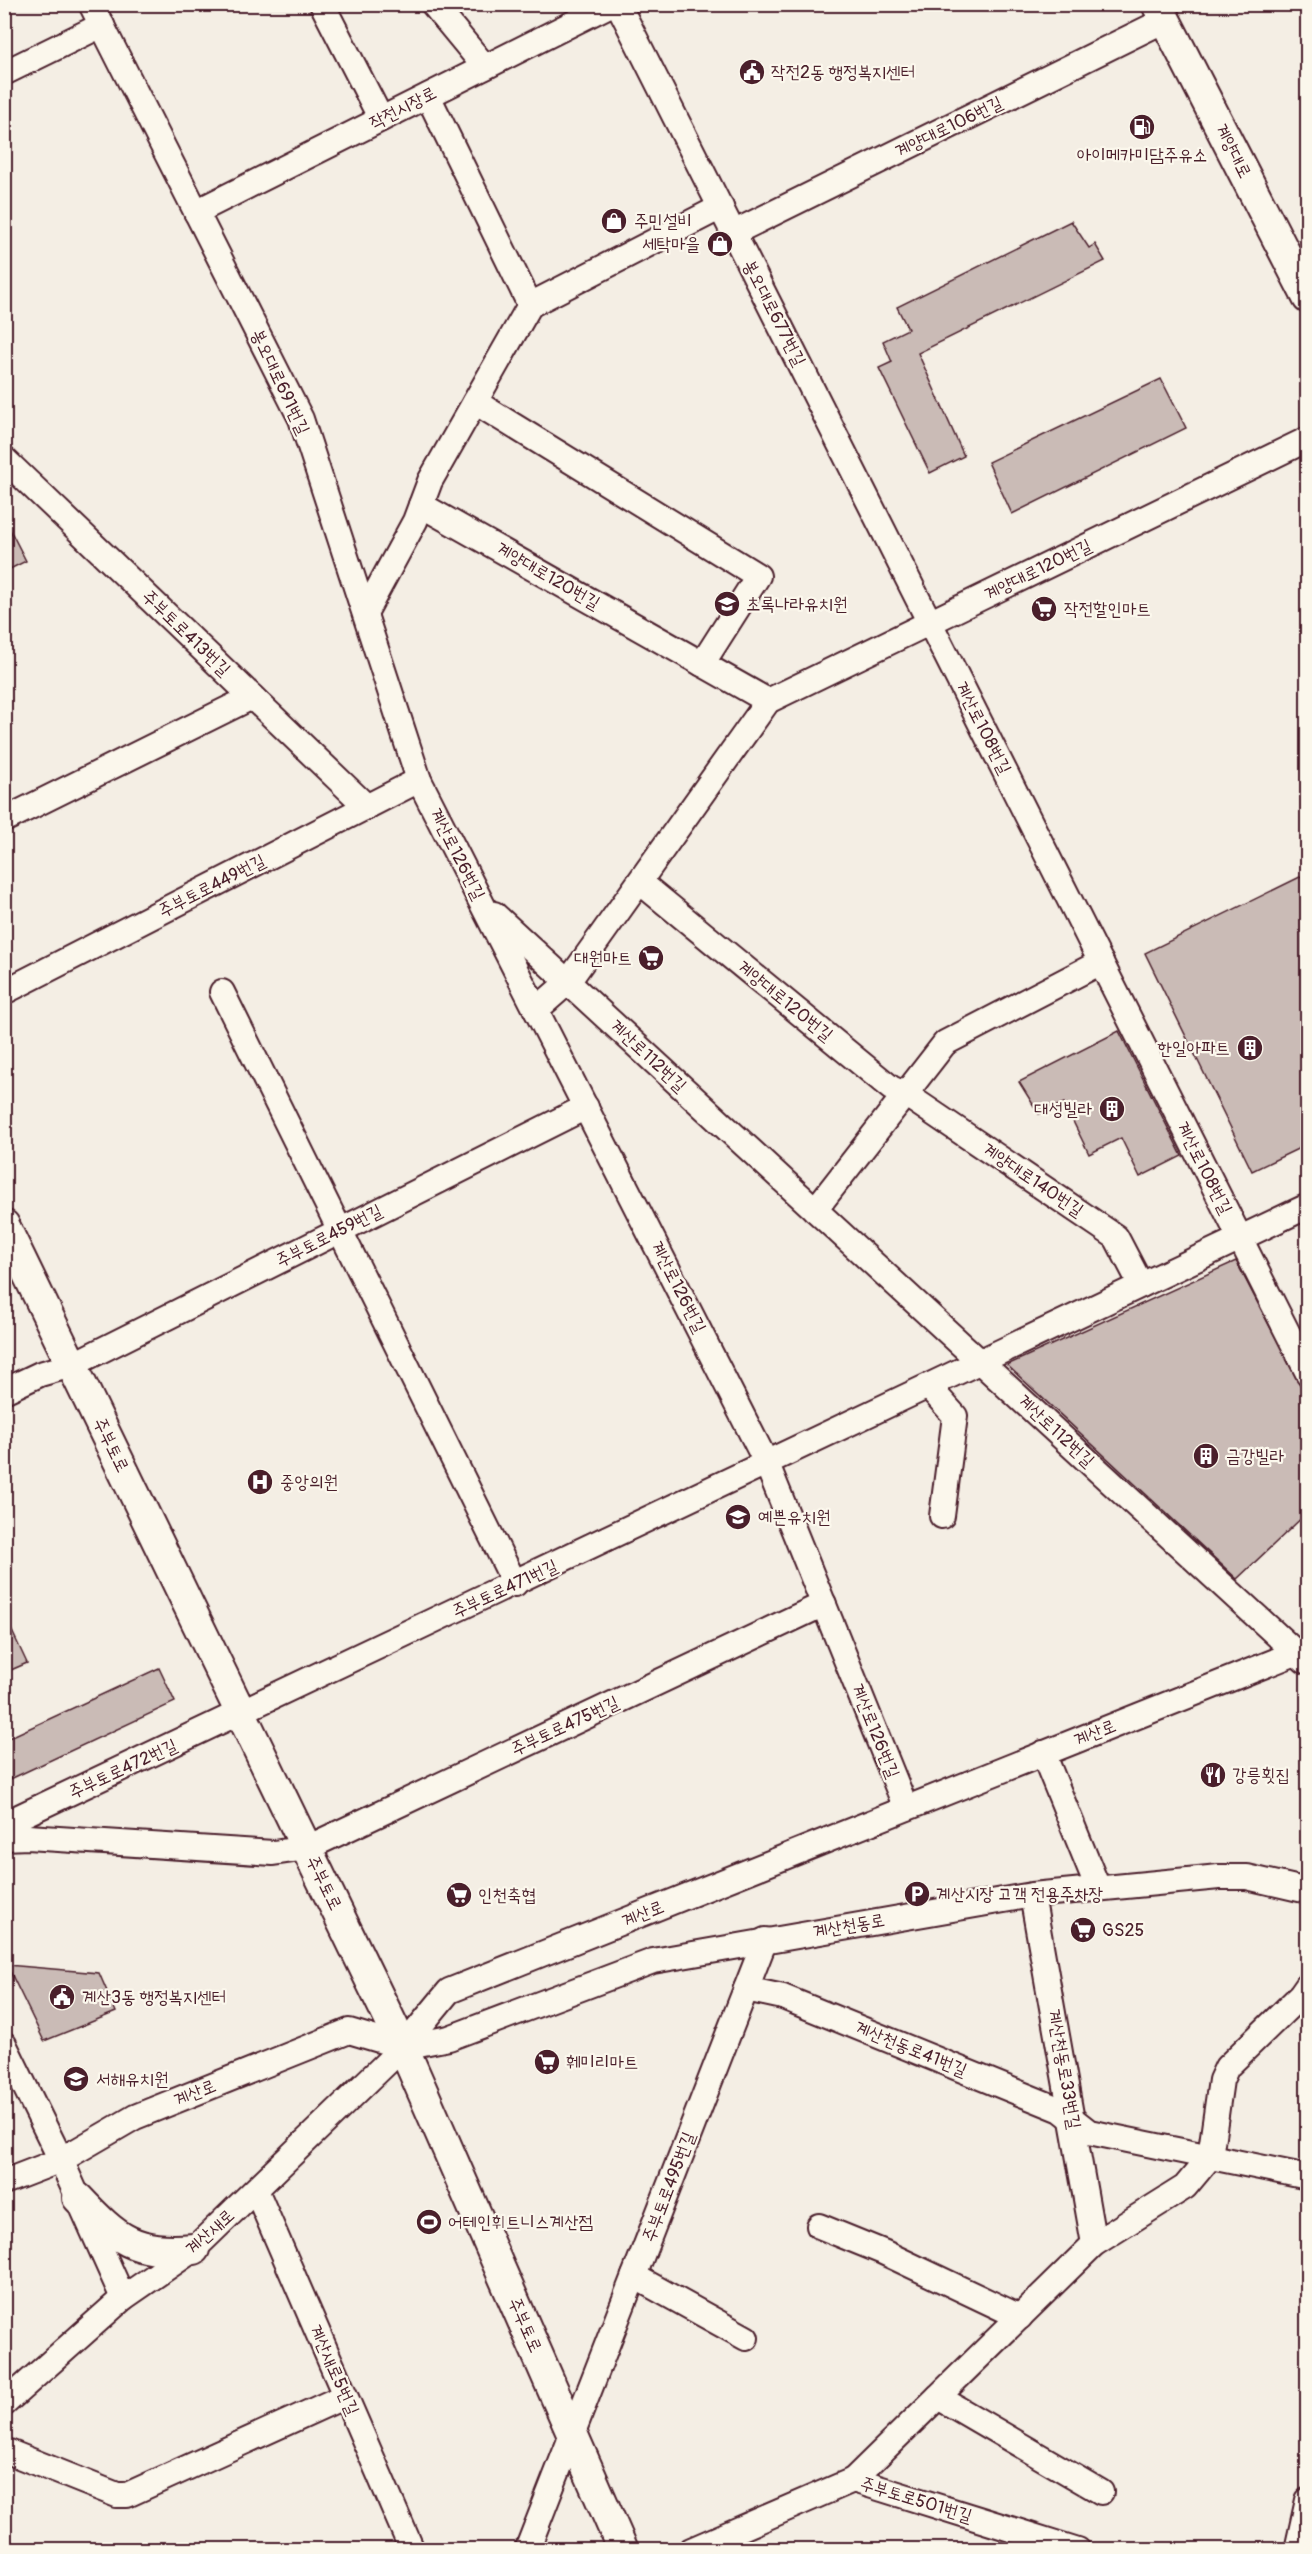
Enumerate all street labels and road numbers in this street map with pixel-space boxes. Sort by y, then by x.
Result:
street label: 작전시장로 [366,81,440,135]
street label: 계양대로106번길 [892,91,1007,163]
street label: 계양대로 [1210,120,1256,182]
street label: 봉오대로677번길 [737,256,811,370]
street label: 봉오대로691번길 [246,326,315,439]
street label: 계양대로120번길 [981,534,1096,606]
street label: 계양대로120번길 [492,537,605,615]
street label: 주부토로413번길 [137,585,236,681]
street label: 계산로108번길 [950,678,1016,779]
street label: 계산로126번길 [424,804,490,904]
street label: 주부토로449번길 [155,849,270,923]
street label: 계양대로120번길 [733,955,838,1047]
street label: 계산로112번길 [605,1015,692,1098]
street label: 계산로108번길 [1171,1118,1237,1219]
street label: 계양대로140번길 [978,1138,1088,1222]
street label: 주부토로459번길 [272,1199,387,1273]
street label: 계산로126번길 [645,1237,711,1337]
street label: 계산로112번길 [1013,1390,1100,1473]
street label: 주부토로 [88,1414,134,1476]
street label: 주부토로471번길 [449,1554,562,1623]
street label: 계산로126번길 [846,1680,905,1782]
street label: 주부토로475번길 [507,1691,623,1761]
street label: 계산로 [1071,1714,1119,1752]
street label: 주부토로472번길 [65,1734,181,1804]
street label: 주부토로 [301,1852,347,1914]
street label: 계산로 [619,1895,667,1933]
street label: 계산천동로 [811,1908,887,1944]
street label: 계산천동로33번길 [1042,2007,1086,2131]
street label: 계산천동로41번길 [852,2016,971,2082]
street label: 계산로 [171,2074,219,2112]
street label: 주부토로495번길 [637,2128,701,2245]
street label: 계산새로 [181,2204,239,2260]
street label: 주부토로 [503,2294,547,2356]
street label: 계산새로5번길 [304,2321,364,2419]
street label: 주부토로501번길 [857,2472,975,2528]

